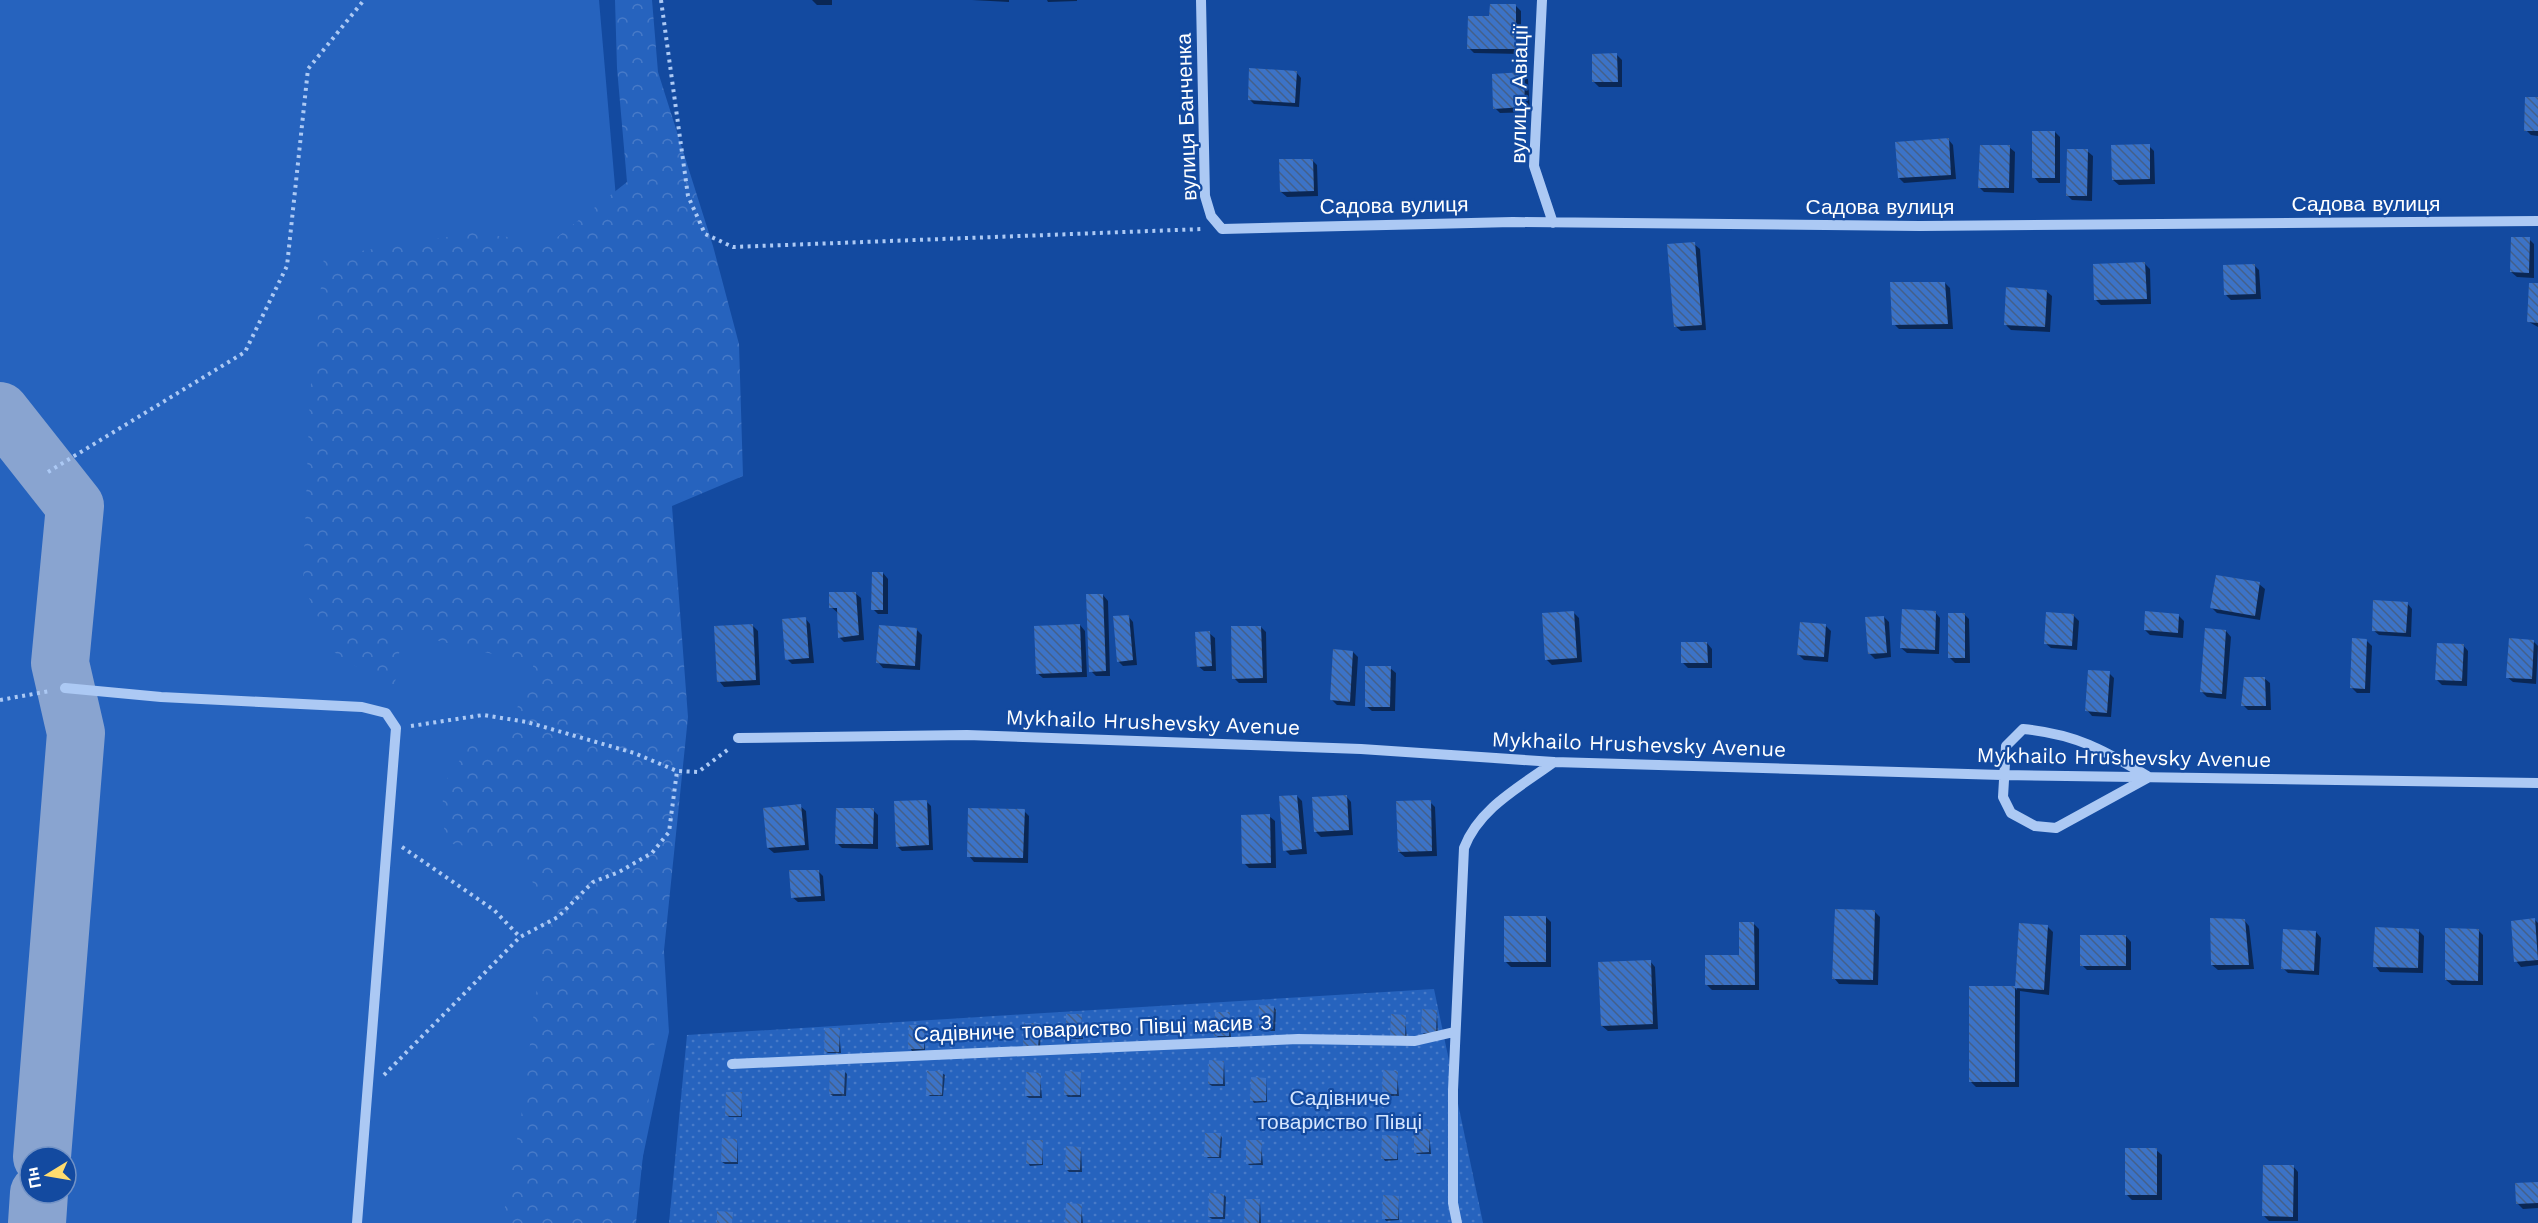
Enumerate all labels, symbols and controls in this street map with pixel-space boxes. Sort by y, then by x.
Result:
street label: вулиця Авіації [1505,24,1533,164]
street label: вулиця Банченка [1171,32,1201,201]
street label: Садова вулиця [1319,191,1469,219]
street label: Садова вулиця [2292,191,2440,216]
street label: Садова вулиця [1806,194,1954,219]
street label: Mykhailo Hrushevsky Avenue [1005,704,1301,740]
street label: Mykhailo Hrushevsky Avenue [1491,726,1787,762]
street label: Mykhailo Hrushevsky Avenue [1977,742,2271,772]
street label: Садівниче товариство Півці масив 3 [913,1009,1273,1047]
park label: Садівниче товариство Півці [1258,1085,1422,1134]
north arrow [18,1145,78,1205]
text: Пн [22,1166,45,1190]

